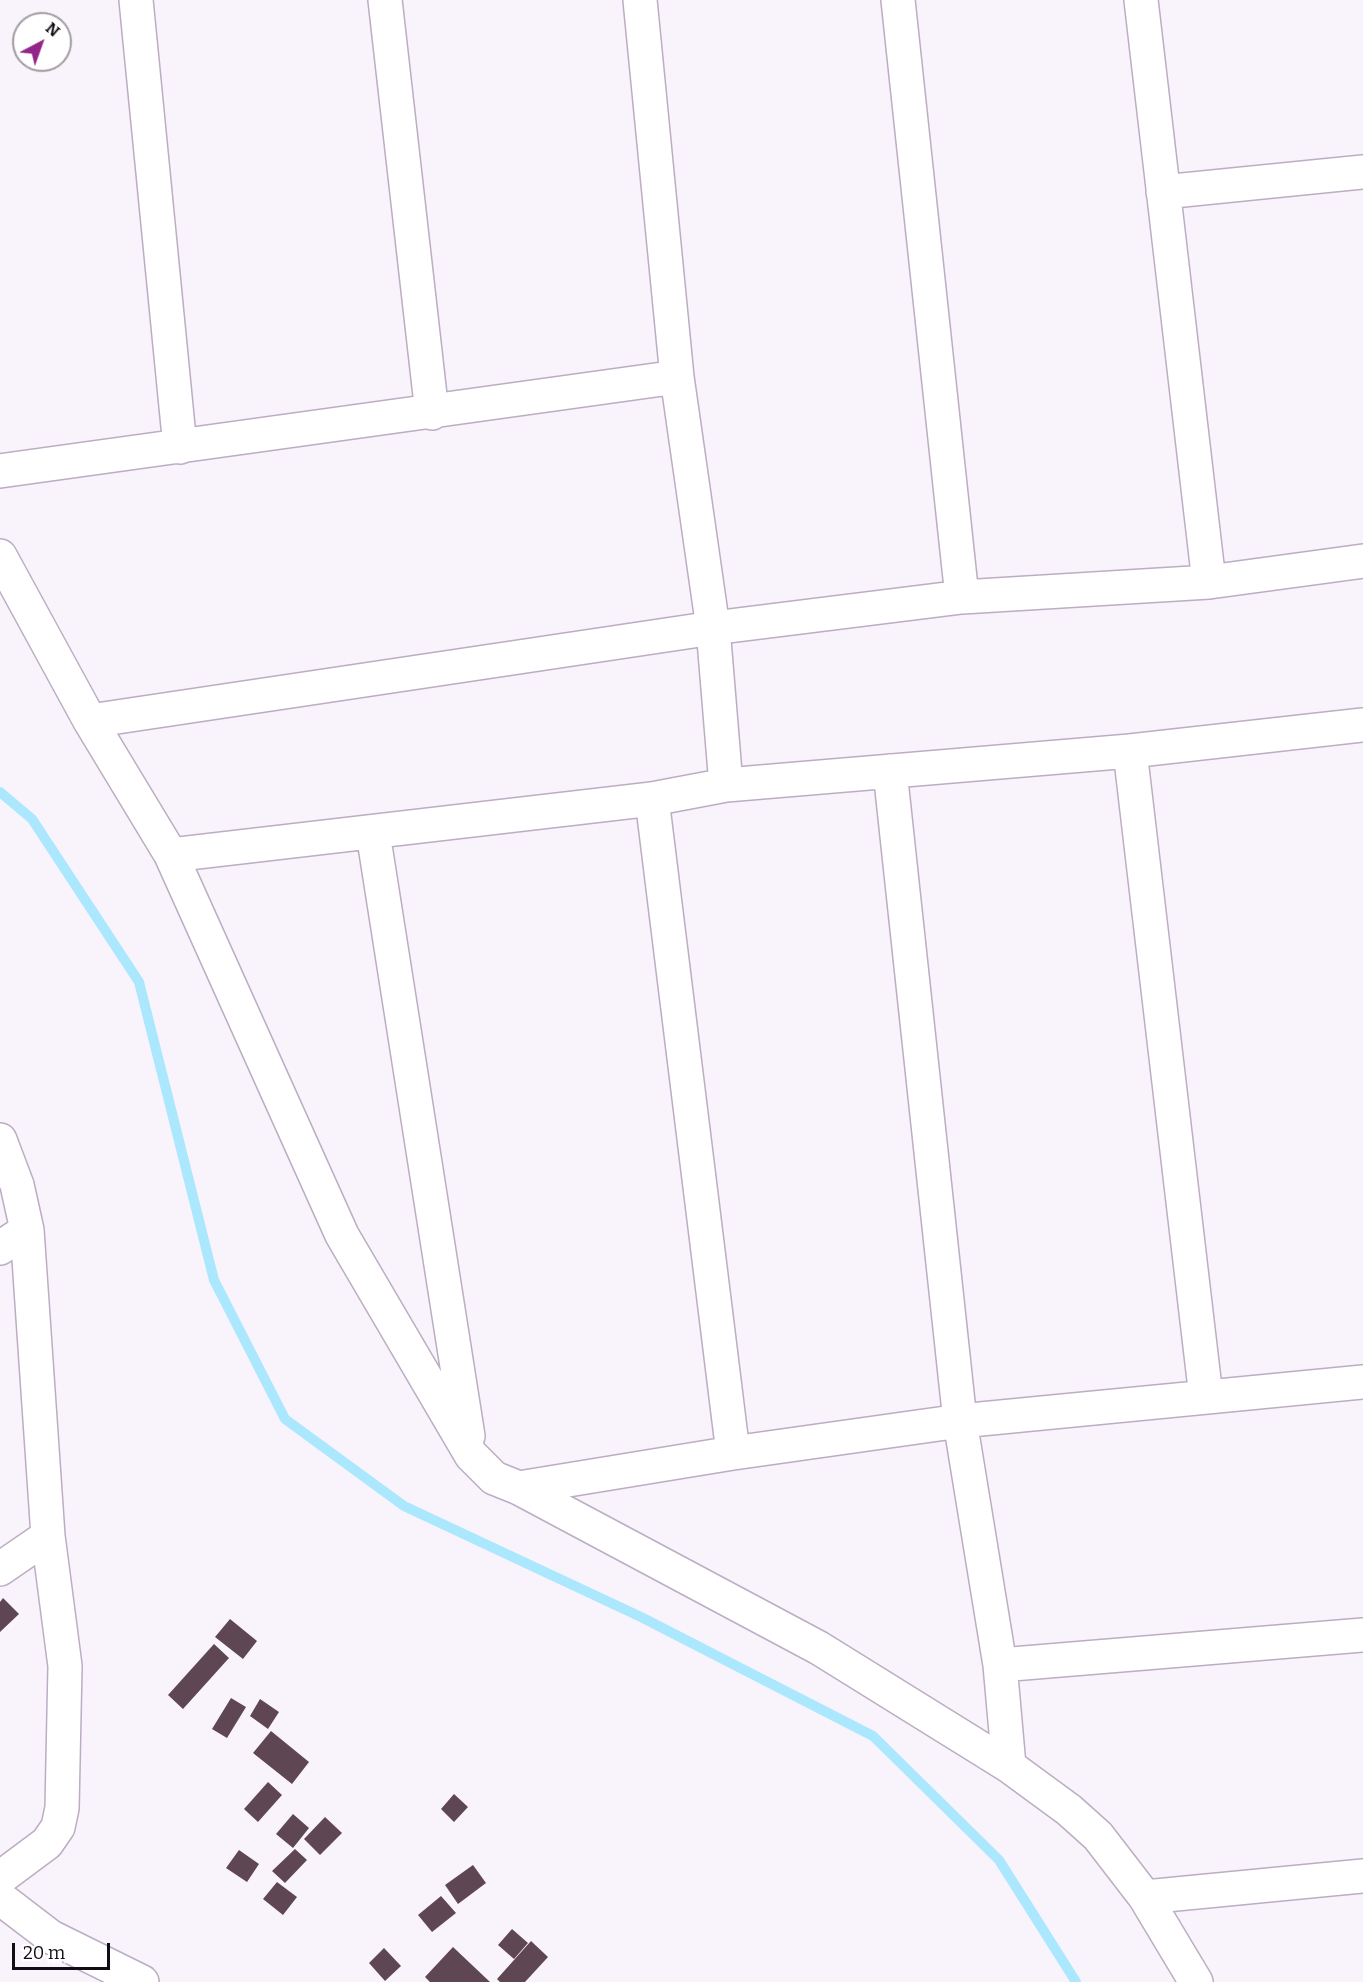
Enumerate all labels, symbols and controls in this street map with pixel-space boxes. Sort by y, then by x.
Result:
north arrow [12,12,72,72]
text: N [42,18,64,41]
scale bar [15,1931,112,1969]
text: 20 m [23,1942,65,1964]

